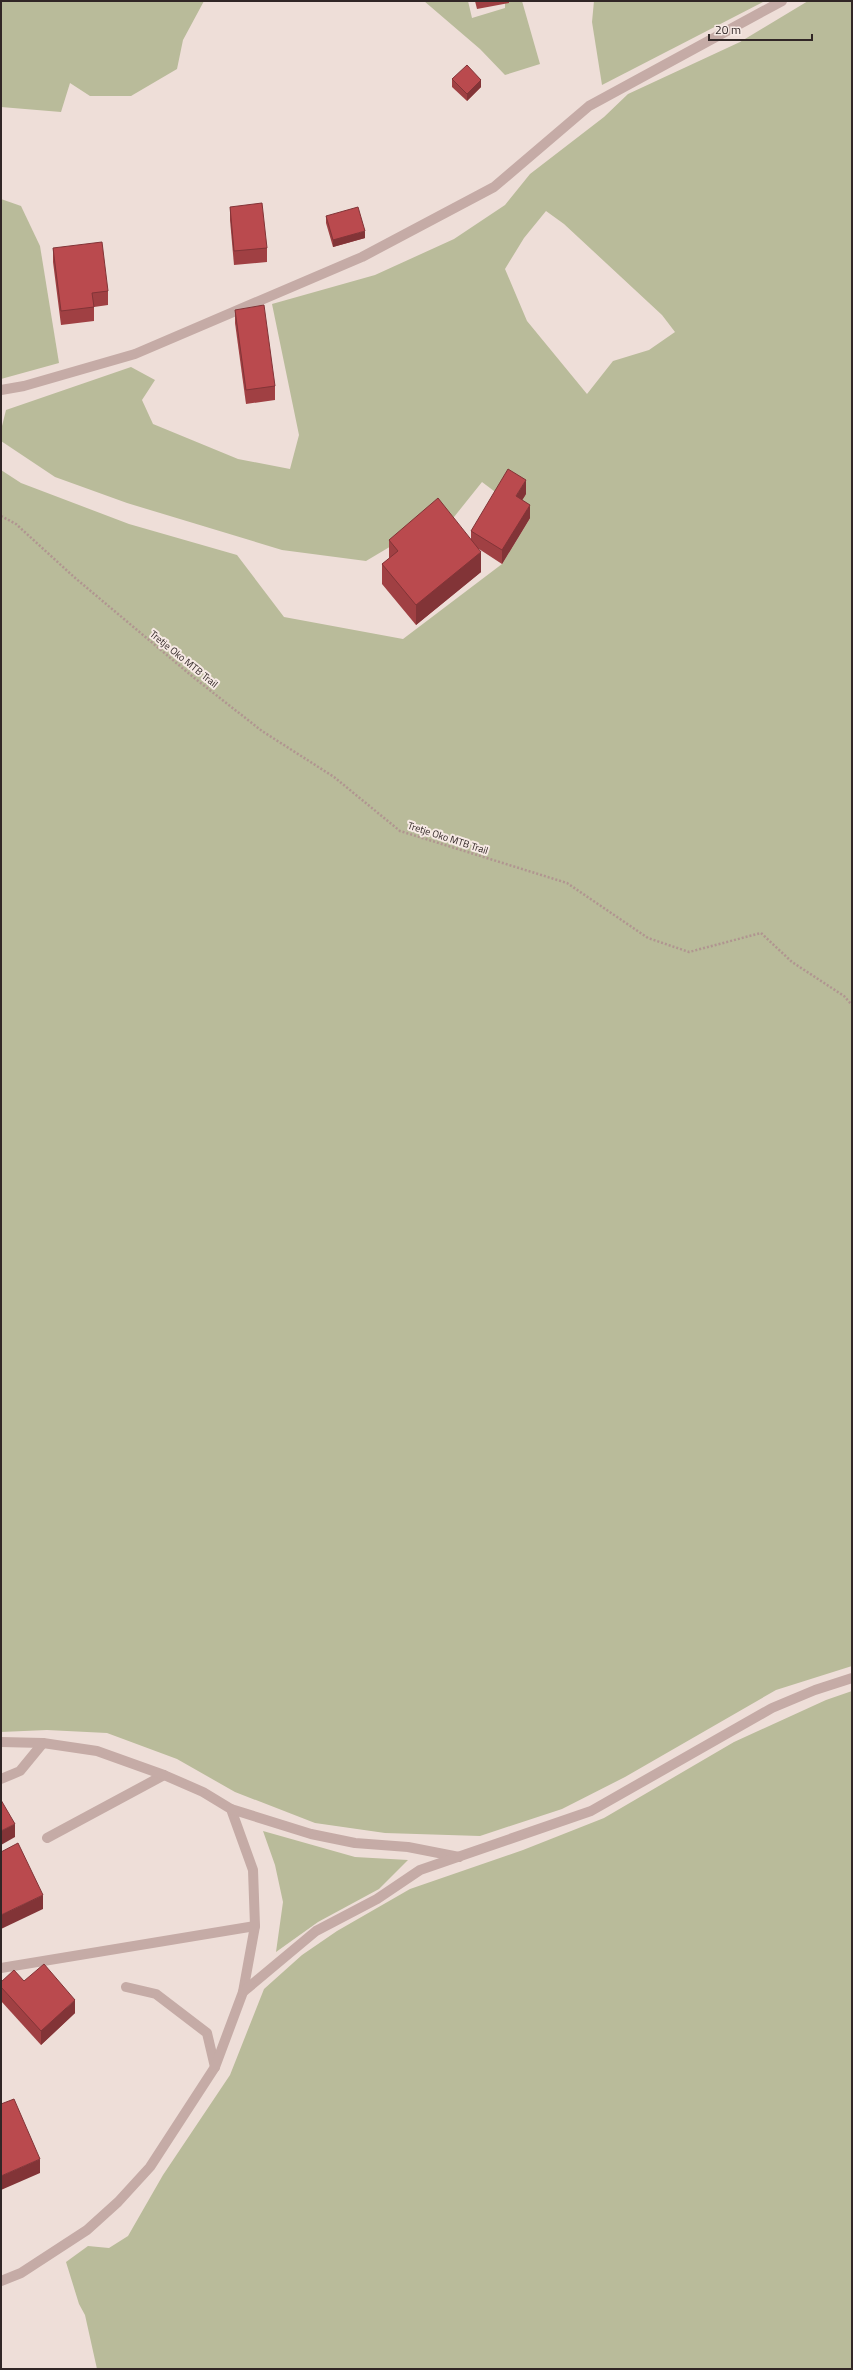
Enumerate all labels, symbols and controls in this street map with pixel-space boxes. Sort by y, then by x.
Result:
scale bar [709,16,812,42]
text: 20 m [715,20,741,39]
street label: Tretje Oko MTB Trail [147,627,221,691]
street label: Tretje Oko MTB Trail [406,818,490,858]

